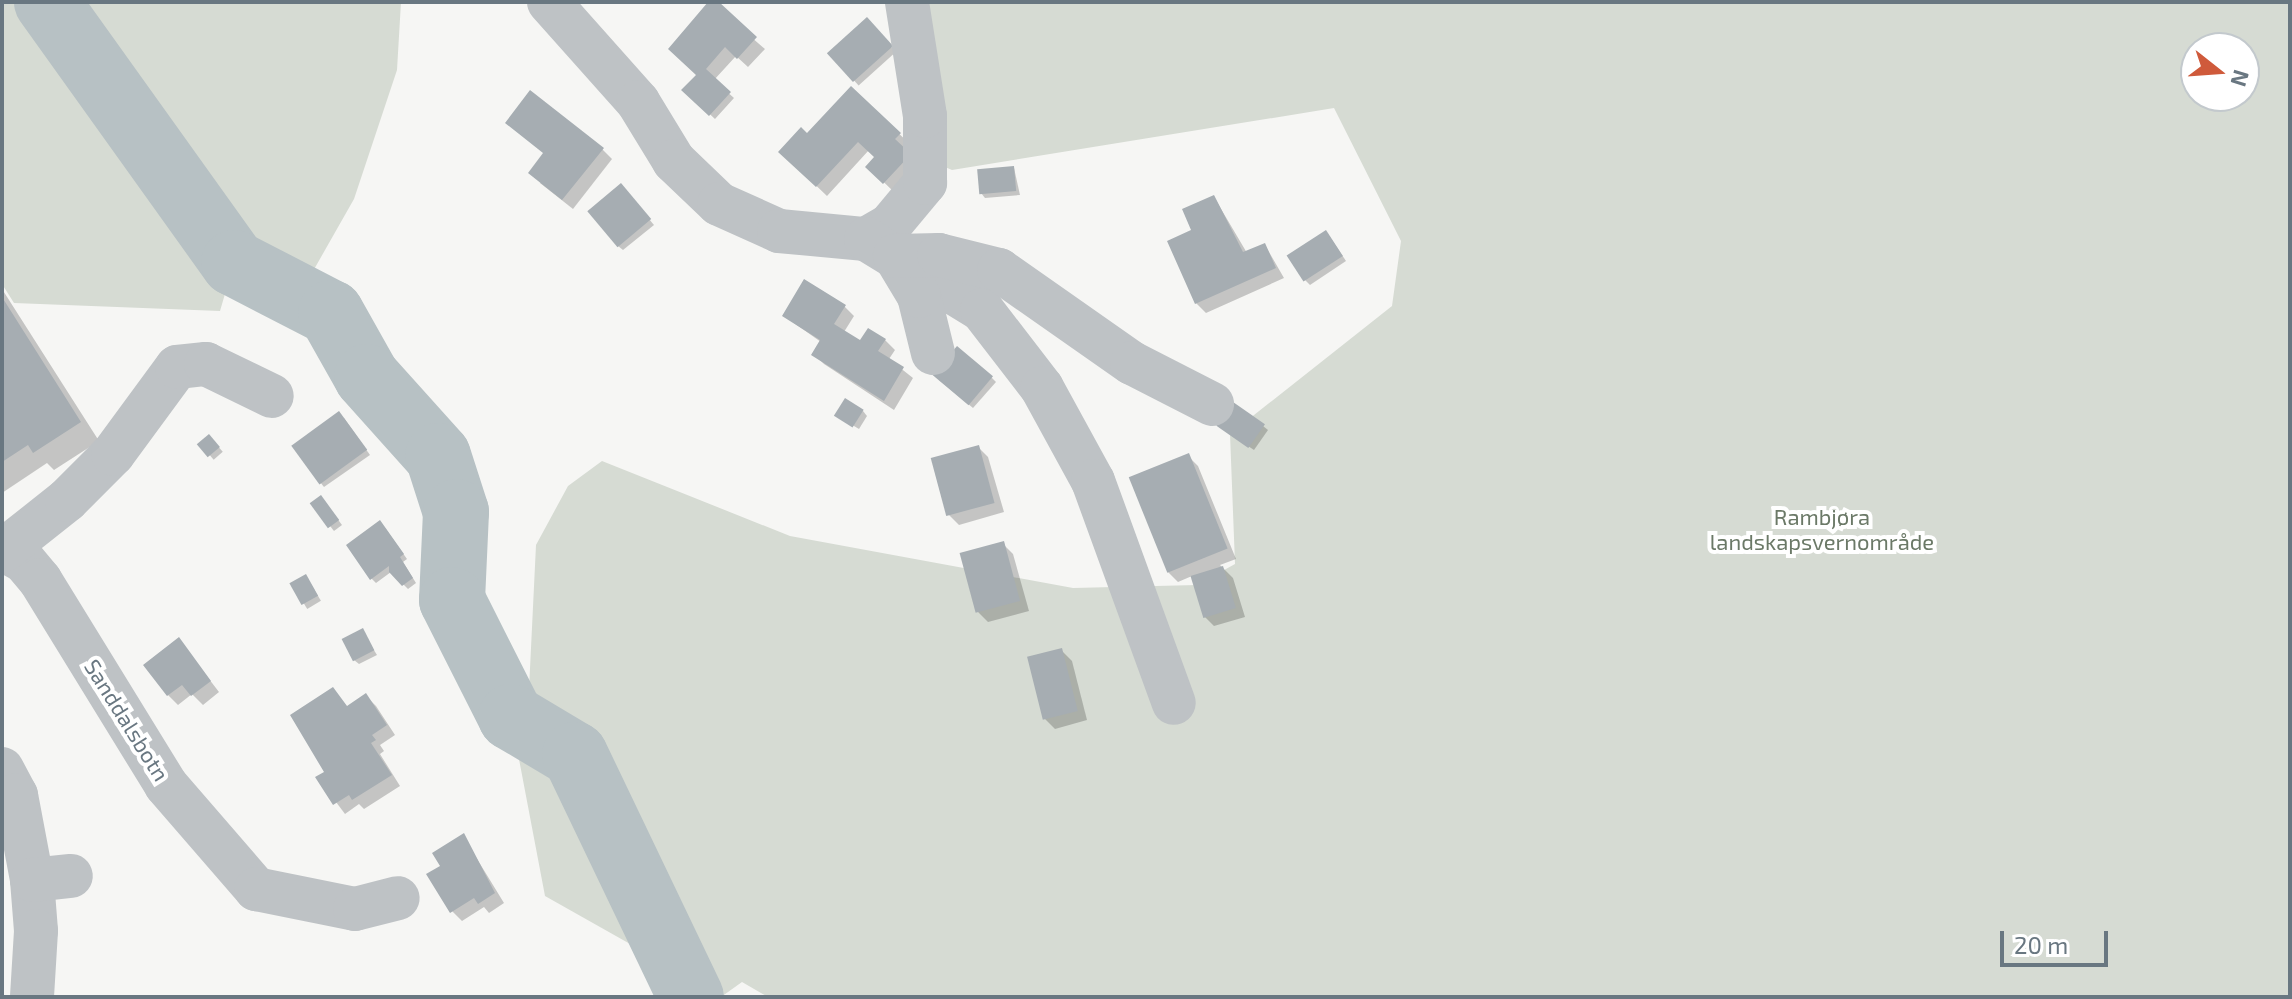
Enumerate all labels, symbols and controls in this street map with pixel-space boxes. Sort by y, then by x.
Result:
north arrow [2180,32,2260,112]
text: N [2226,67,2256,90]
park label: Rambjøra landskapsvernområde [1710,503,1934,554]
street label: Sanddalsbotn [79,654,175,786]
scale bar [2004,915,2112,965]
text: 20 m [2014,930,2068,959]

